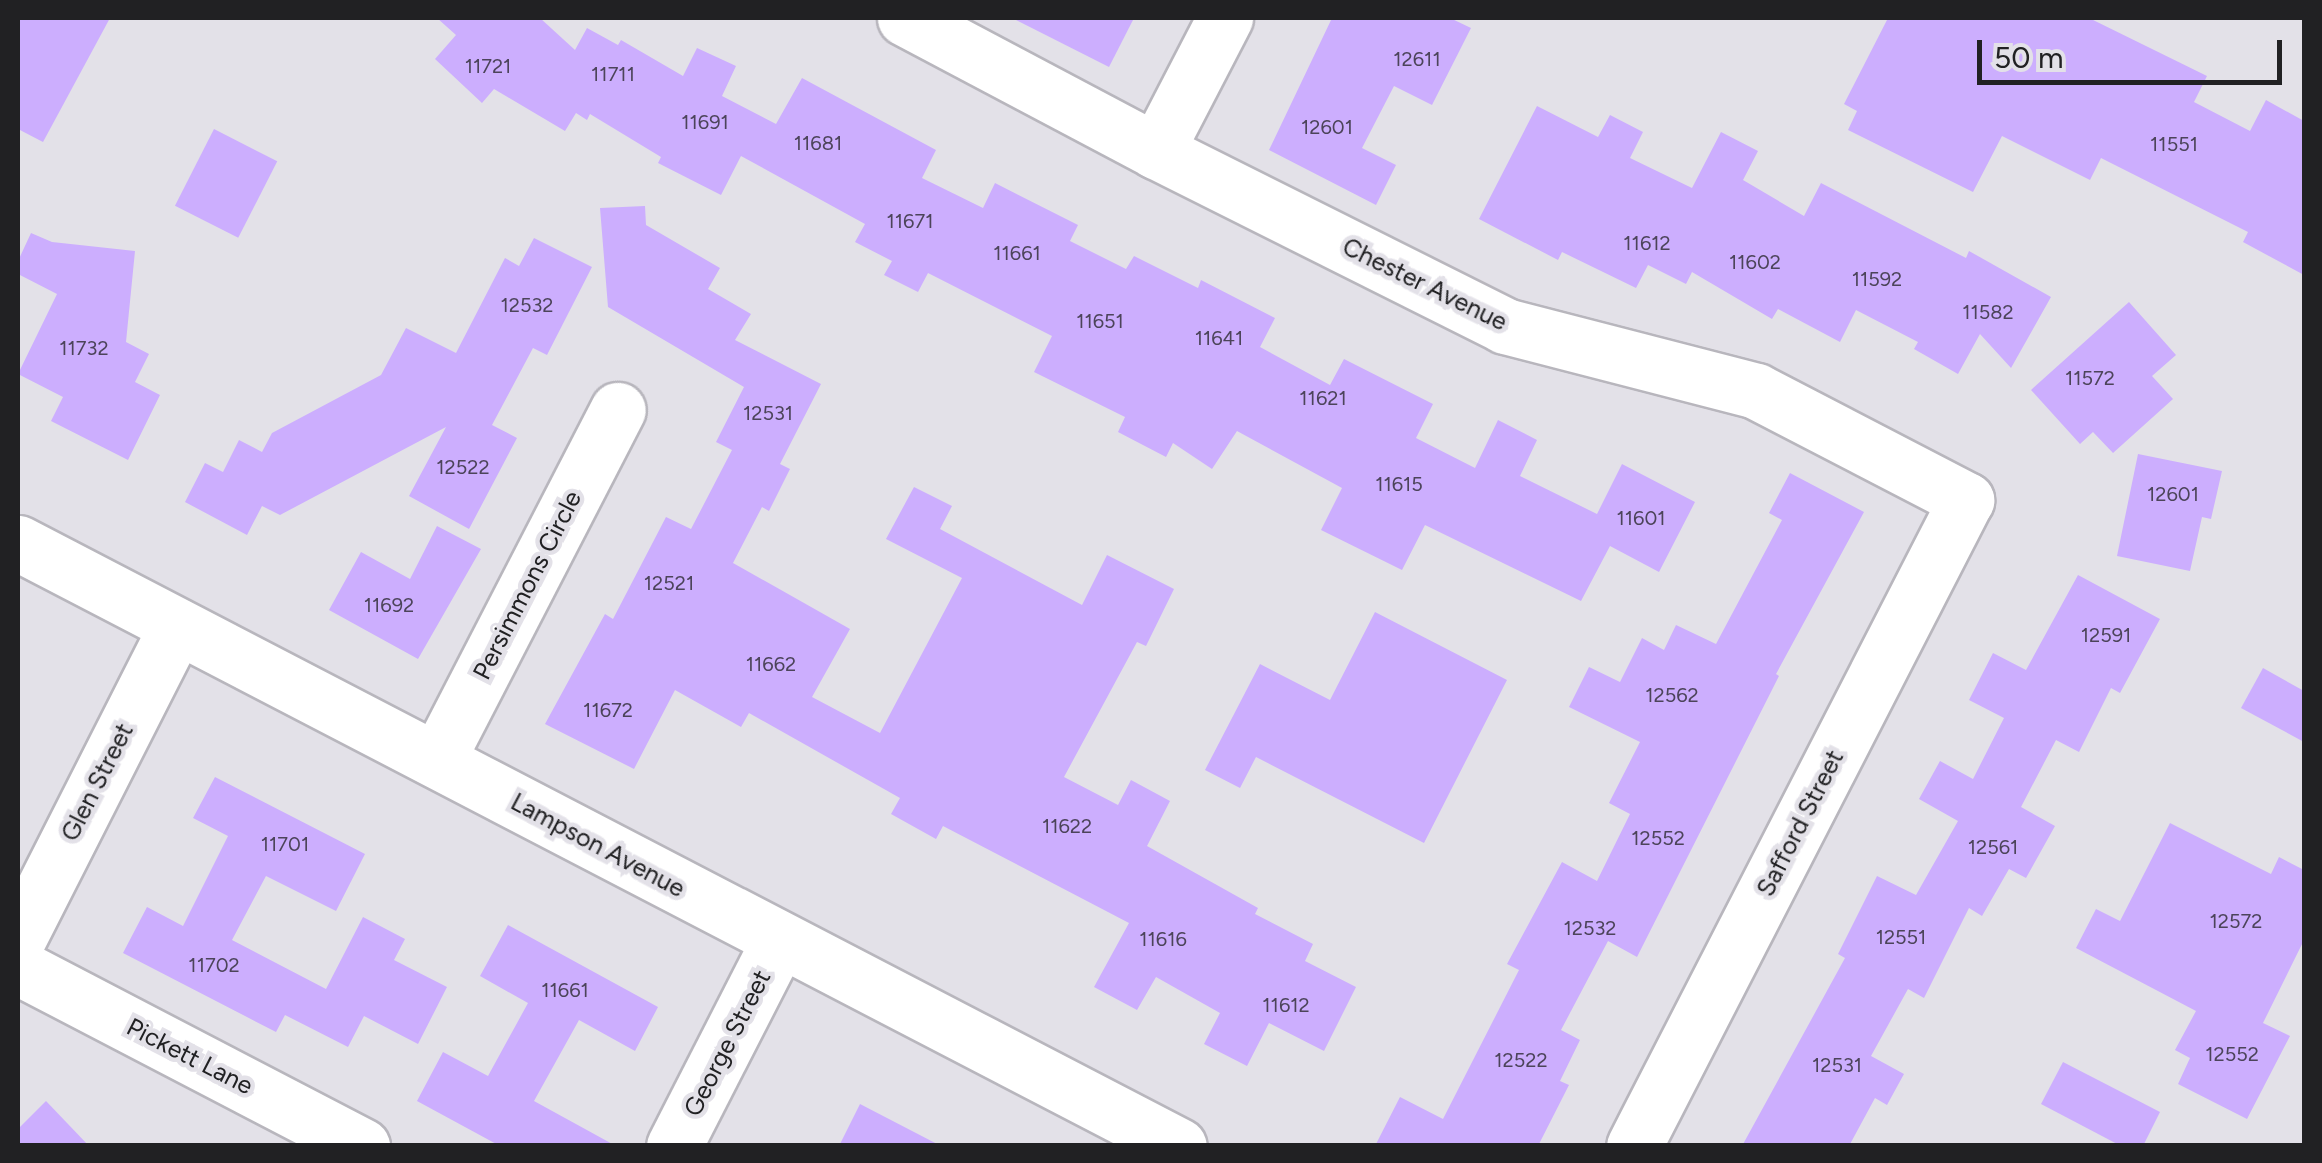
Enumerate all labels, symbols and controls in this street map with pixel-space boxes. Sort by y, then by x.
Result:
scale bar [1982,20,2287,82]
text: 50 m [1994,39,2063,76]
house number: 12611 [1393,47,1441,71]
house number: 11721 [465,54,511,78]
house number: 11711 [591,62,635,86]
house number: 11691 [681,110,729,134]
house number: 12601 [1301,115,1353,139]
house number: 11681 [794,131,842,155]
house number: 11551 [2150,132,2198,156]
house number: 11671 [887,209,933,233]
street label: Chester Avenue [1338,231,1512,337]
house number: 11612 [1623,231,1671,255]
house number: 11661 [993,241,1041,265]
house number: 11602 [1729,250,1781,274]
house number: 11592 [1852,267,1902,291]
house number: 12532 [501,293,553,317]
house number: 11582 [1962,300,2014,324]
house number: 11651 [1076,309,1124,333]
house number: 11641 [1195,326,1243,350]
house number: 11732 [59,336,109,360]
house number: 11572 [2065,366,2115,390]
house number: 11621 [1299,386,1347,410]
house number: 12531 [743,401,793,425]
house number: 12522 [436,455,490,479]
house number: 11615 [1375,472,1423,496]
house number: 12601 [2147,482,2199,506]
street label: Persimmons Circle [467,486,587,684]
house number: 11601 [1617,506,1665,530]
house number: 12521 [644,571,694,595]
house number: 11692 [364,593,414,617]
house number: 12591 [2081,623,2131,647]
house number: 11662 [746,652,796,676]
house number: 12562 [1645,683,1699,707]
house number: 11672 [583,698,633,722]
street label: Glen Street [55,718,139,846]
street label: Safford Street [1750,745,1850,901]
street label: Lampson Avenue [506,787,690,903]
house number: 11622 [1042,814,1092,838]
house number: 12552 [1631,826,1685,850]
house number: 11701 [261,832,309,856]
house number: 12561 [1968,835,2018,859]
house number: 12572 [2210,909,2262,933]
house number: 12532 [1564,916,1616,940]
house number: 12551 [1876,925,1926,949]
house number: 11616 [1139,927,1187,951]
house number: 11702 [188,953,240,977]
street label: George Street [677,965,777,1121]
house number: 11661 [541,978,589,1002]
house number: 11612 [1262,993,1310,1017]
street label: Pickett Lane [122,1011,258,1101]
house number: 12552 [2205,1042,2259,1066]
house number: 12522 [1494,1048,1548,1072]
house number: 12531 [1812,1053,1862,1077]

